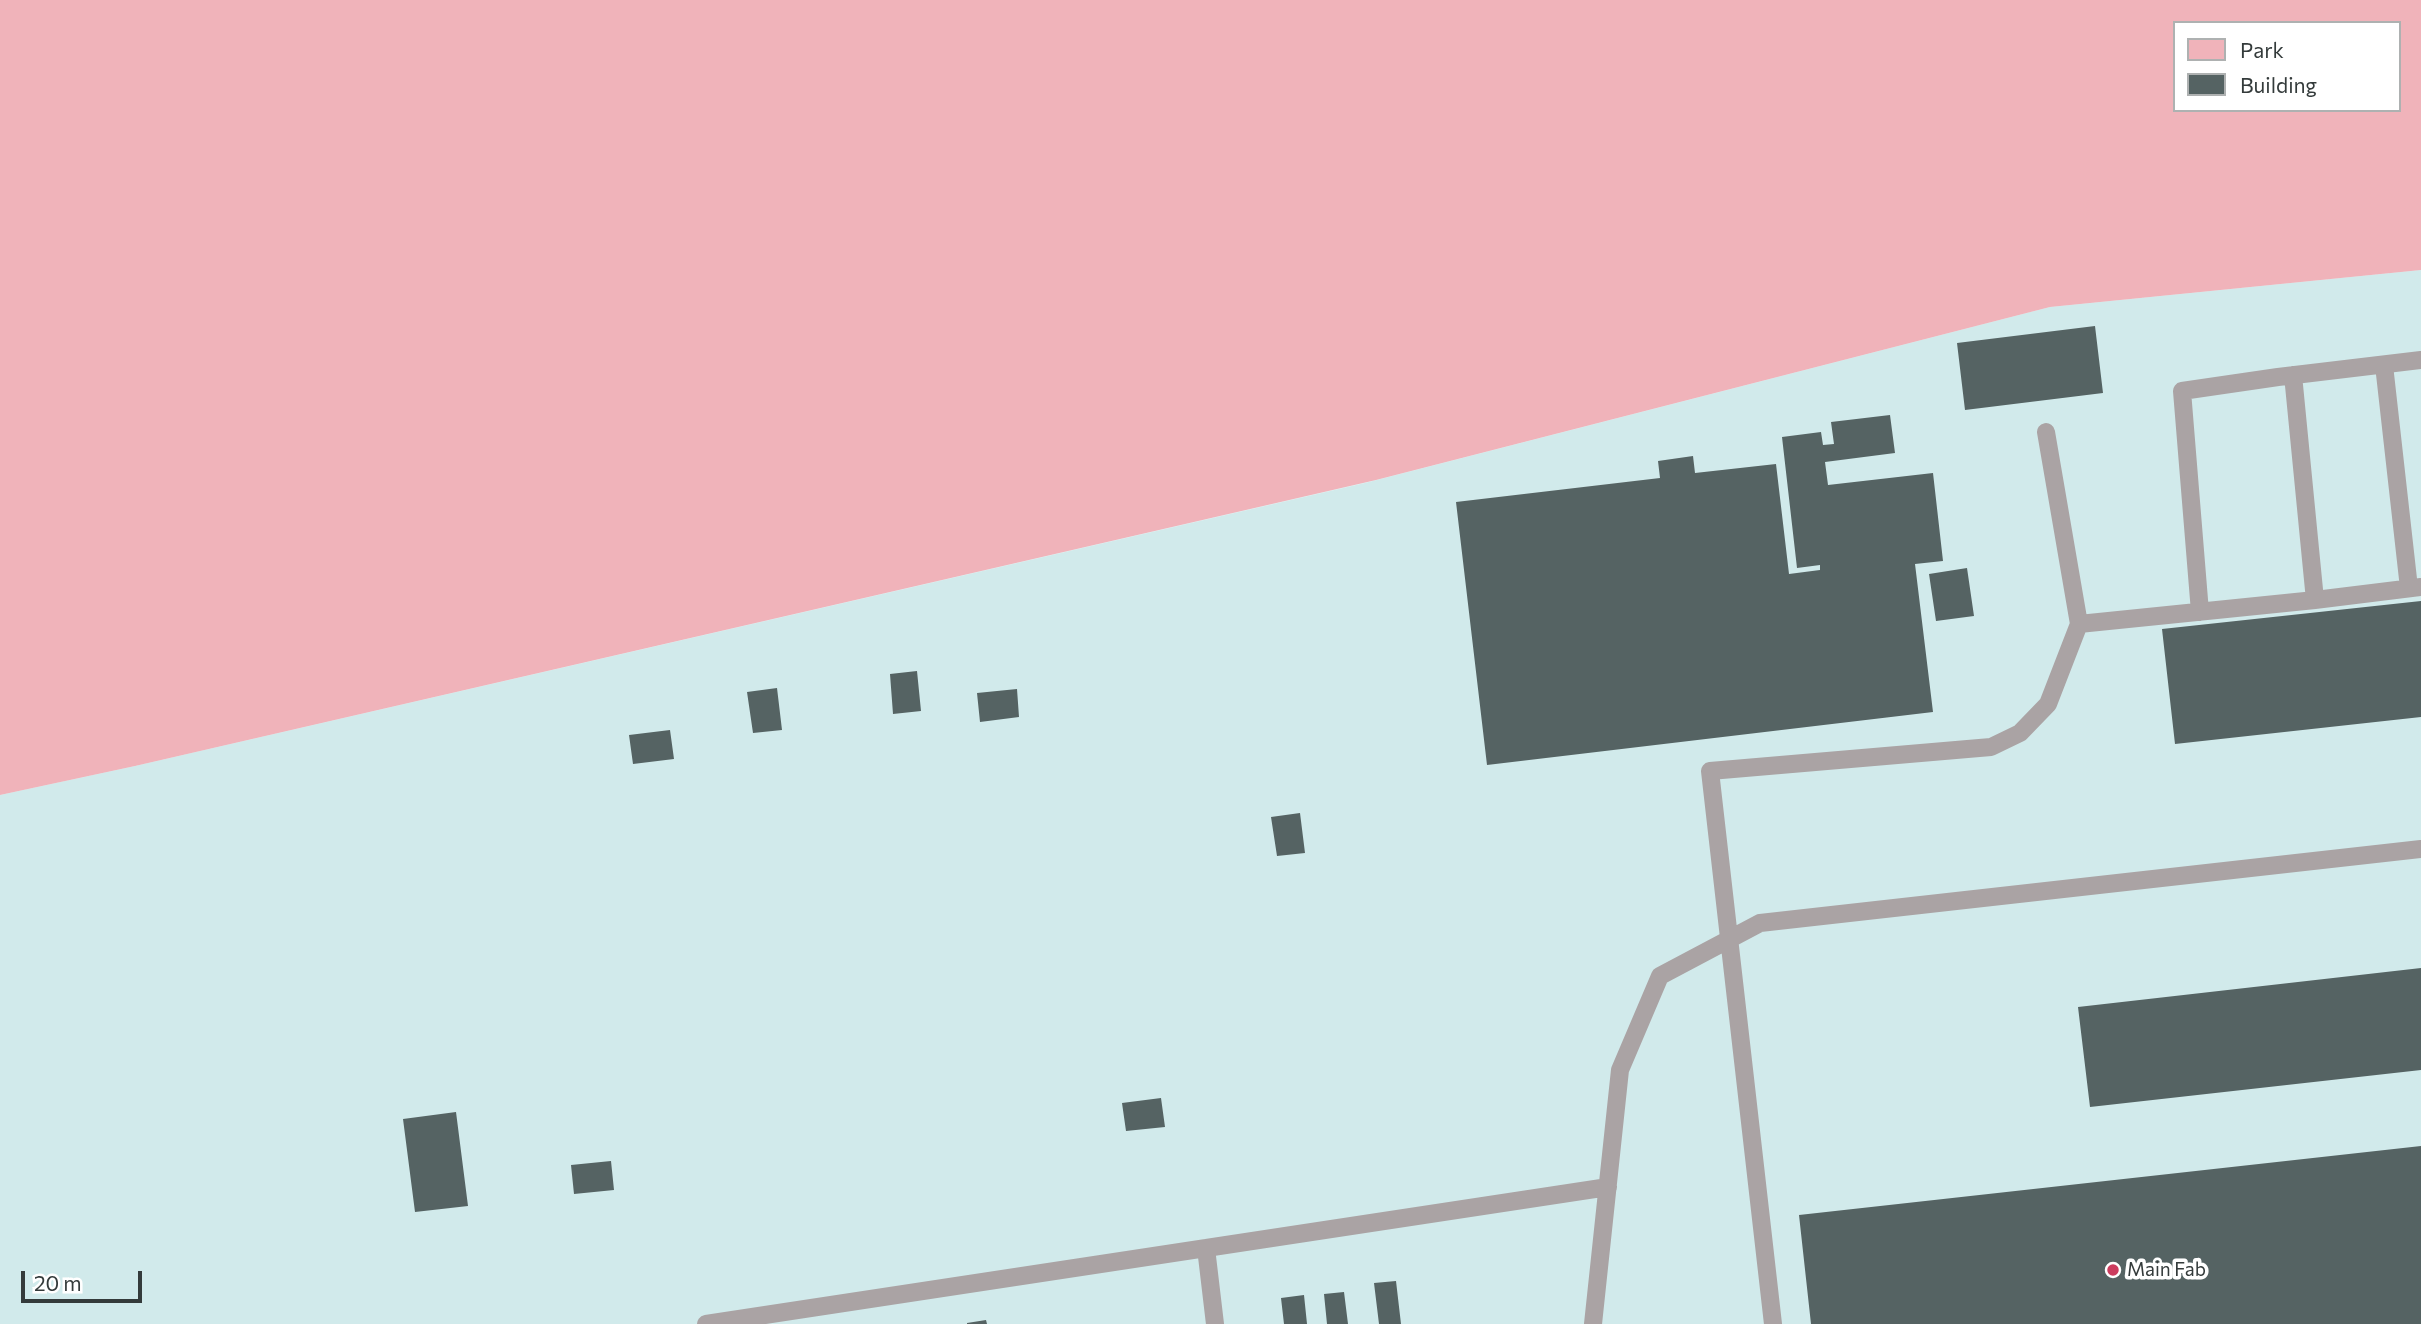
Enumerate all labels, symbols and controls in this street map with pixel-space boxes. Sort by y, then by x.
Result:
legend [2172,21,2400,112]
text: Park [2240,37,2284,62]
text: Building [2240,72,2317,97]
scale bar [24,1258,145,1302]
place label: Main Fab [2127,1259,2206,1281]
marker: Main Fab [2105,1262,2121,1278]
text: 20 m [34,1270,82,1295]

